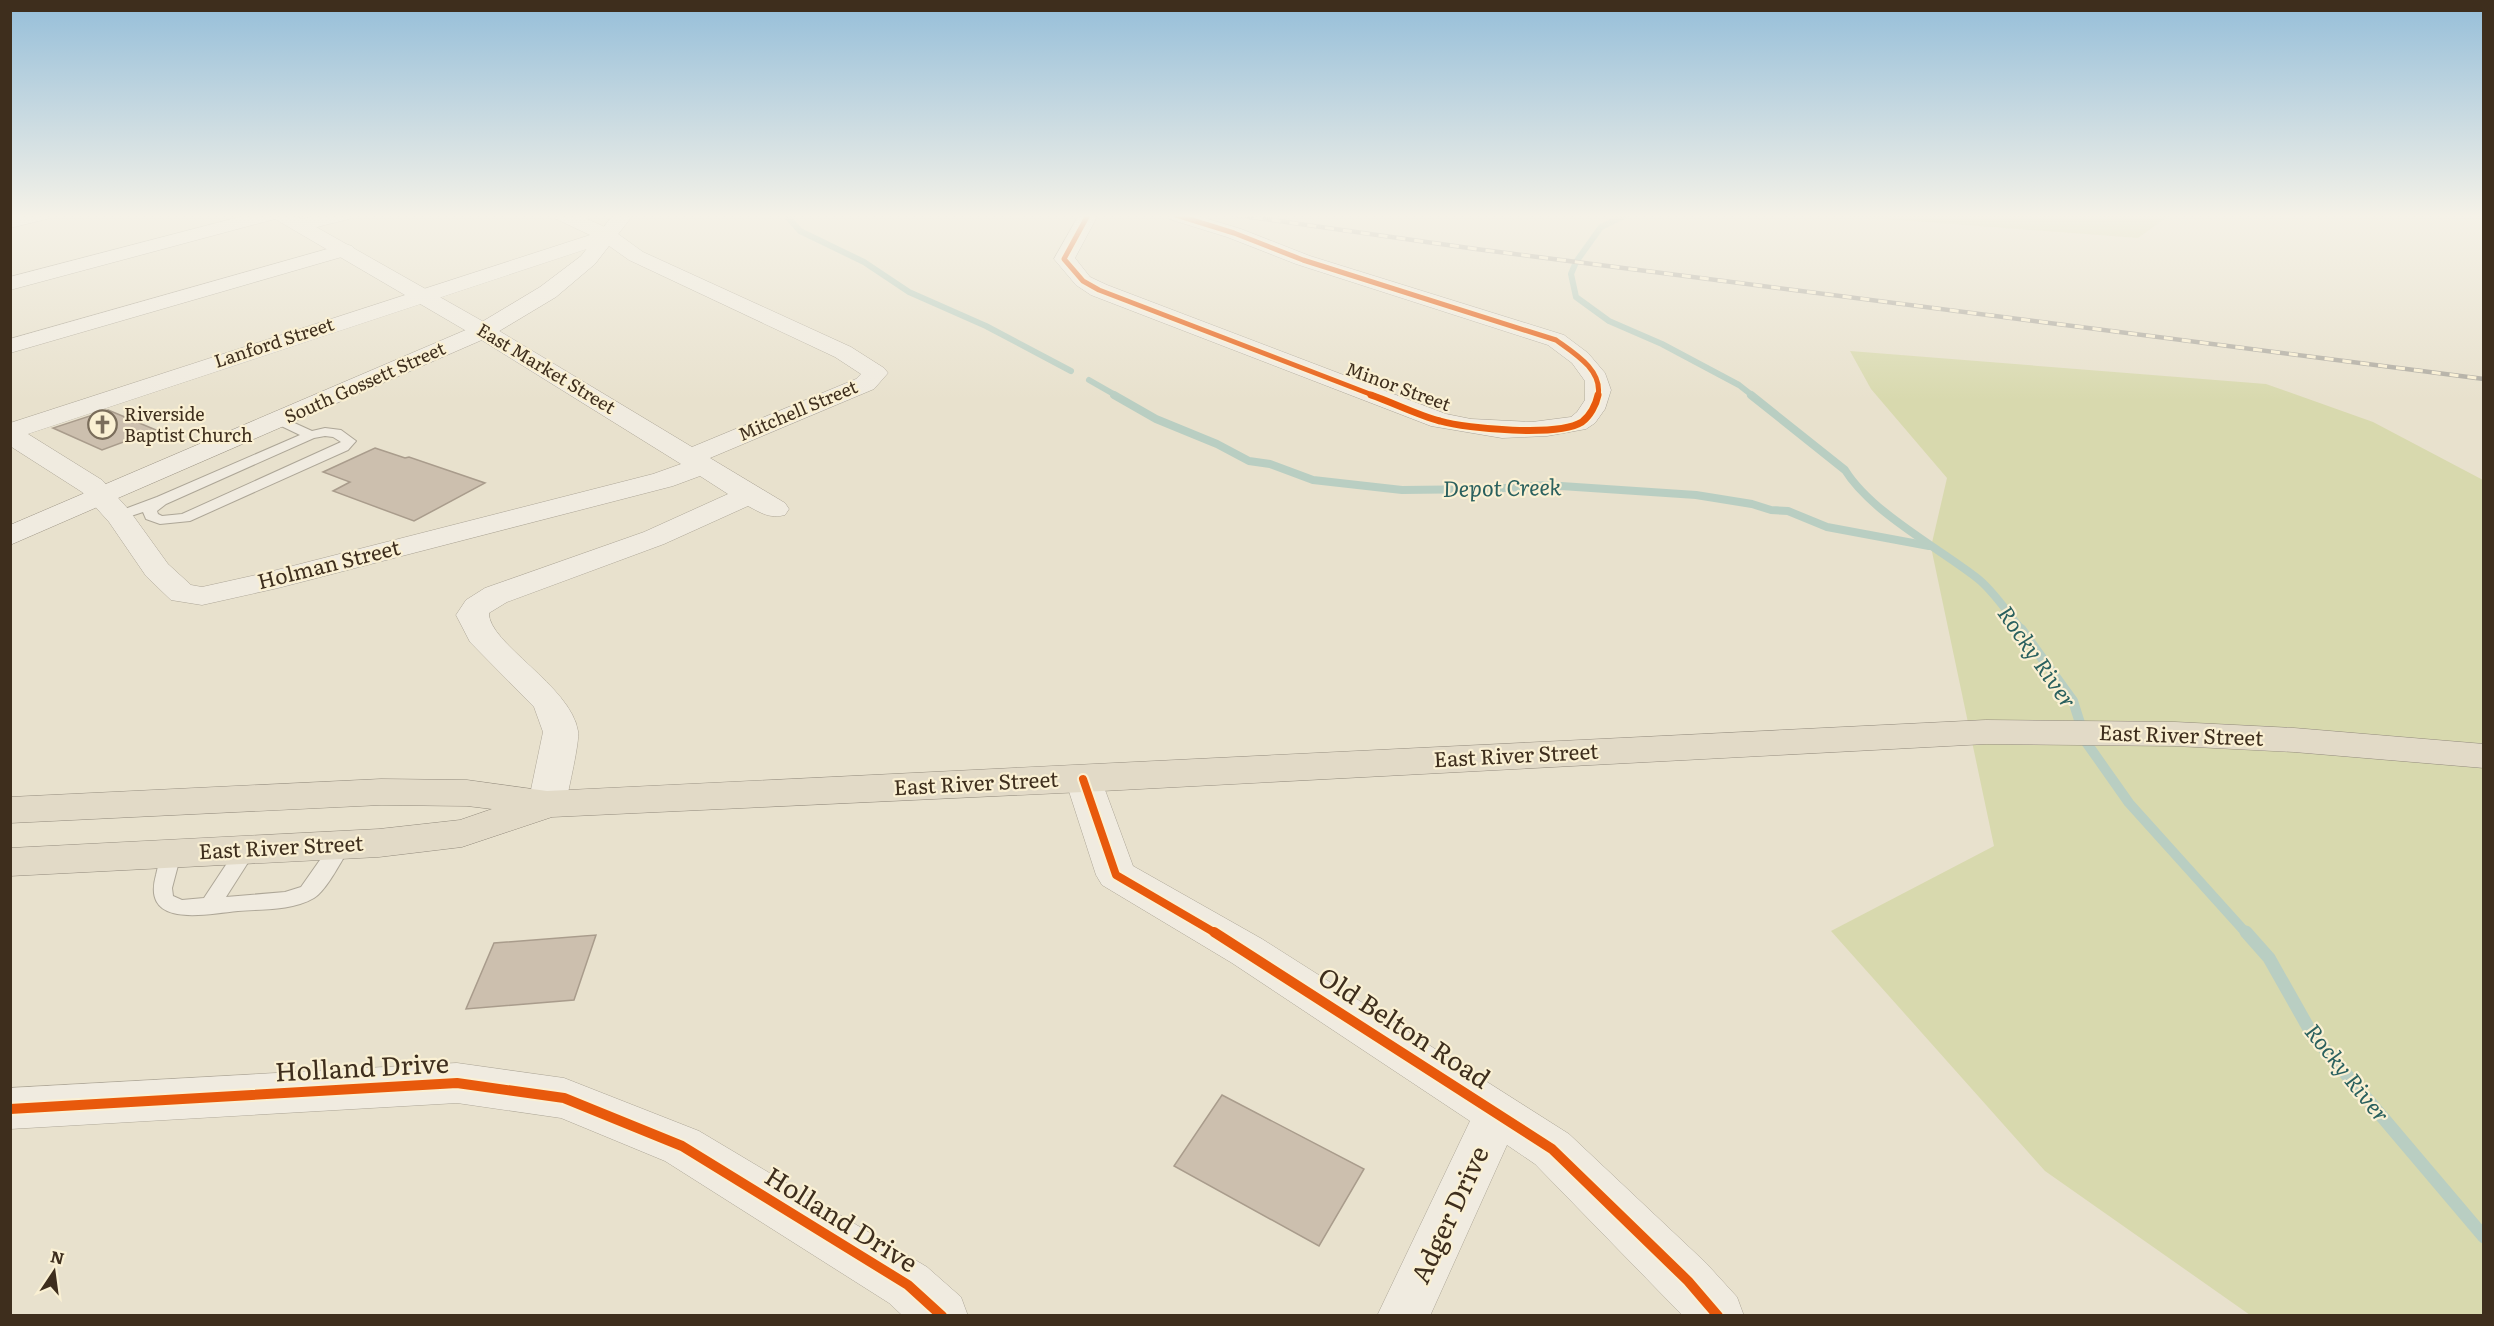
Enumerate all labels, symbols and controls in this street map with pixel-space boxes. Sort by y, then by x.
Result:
street label: Lanford Street [210,309,338,374]
street label: East Market Street [472,316,622,420]
street label: South Gossett Street [280,334,450,429]
street label: Minor Street [1342,354,1455,417]
street label: Mitchell Street [733,372,862,447]
place label: Riverside Baptist Church [124,400,253,448]
church icon: Riverside Baptist Church [87,409,119,441]
water label: Depot Creek [1442,469,1562,504]
street label: Holman Street [254,530,403,595]
water label: Rocky River [1991,598,2086,714]
street label: East River Street [2098,715,2265,752]
street label: East River Street [1433,734,1600,773]
street label: East River Street [893,762,1060,801]
street label: East River Street [198,826,365,865]
street label: Old Belton Road [1311,955,1499,1096]
water label: Rocky River [2298,1016,2398,1129]
street label: Holland Drive [274,1041,450,1090]
street label: Adger Drive [1399,1139,1497,1289]
street label: Holland Drive [758,1155,926,1281]
north arrow [24,1242,84,1302]
text: N [48,1243,67,1270]

